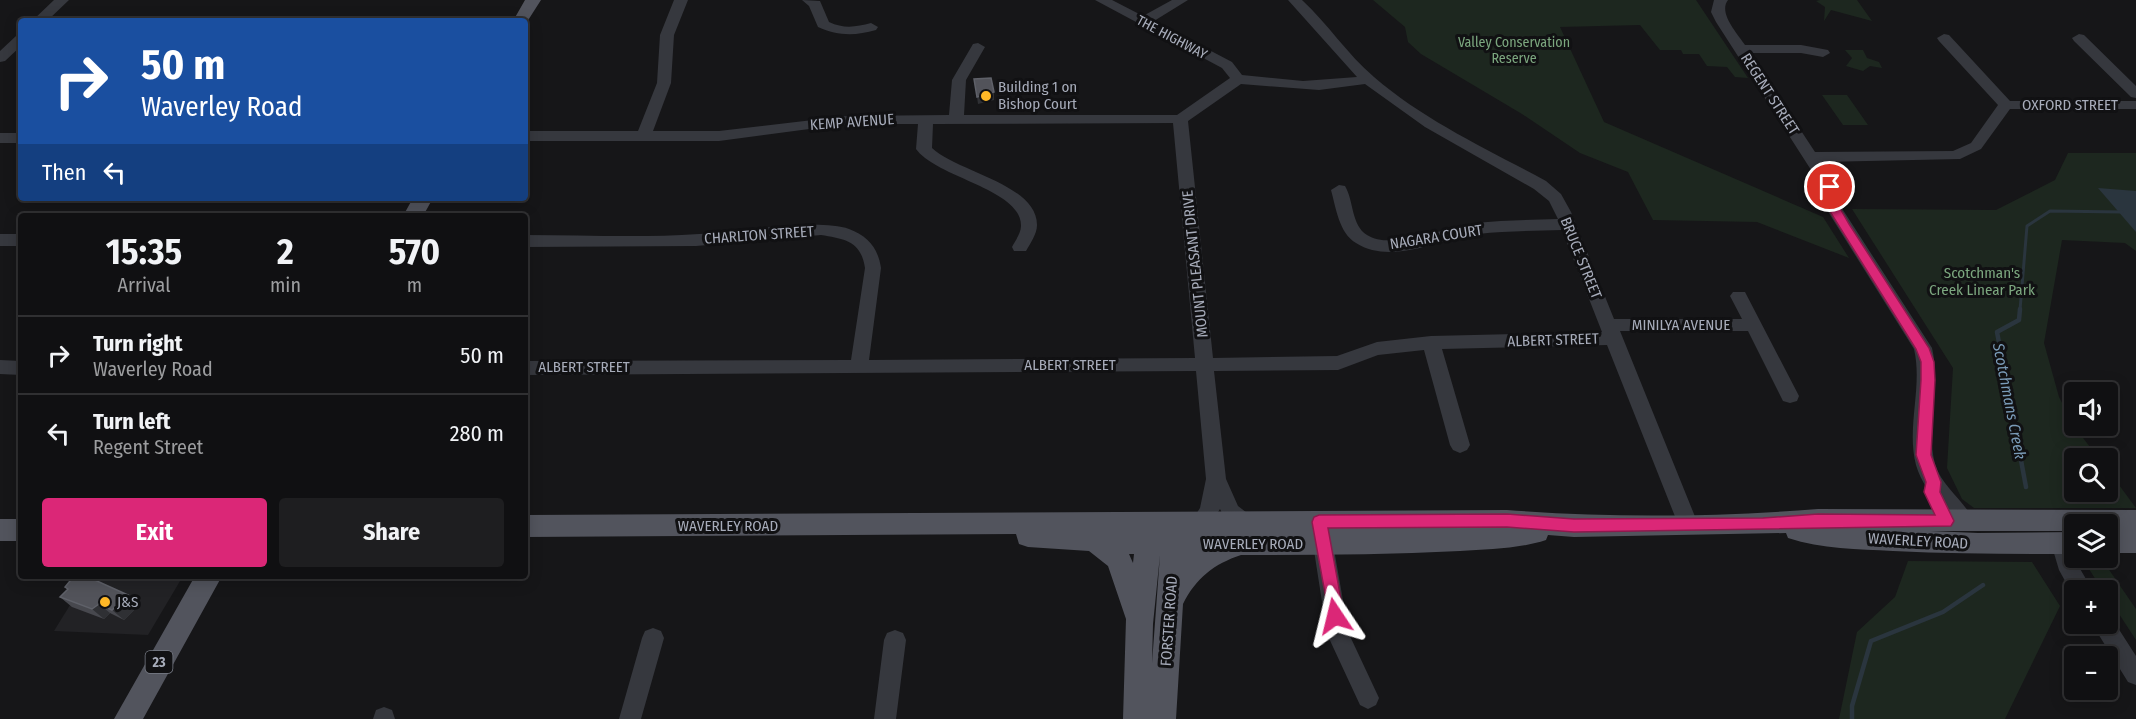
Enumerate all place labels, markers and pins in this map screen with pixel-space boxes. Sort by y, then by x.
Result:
place label: Building 1 on Bishop Court [998,78,1077,113]
marker: Building 1 on Bishop Court [979,89,993,103]
pin [1804,161,1855,212]
place label: J&S [117,593,139,611]
marker: J&S [98,595,112,609]

